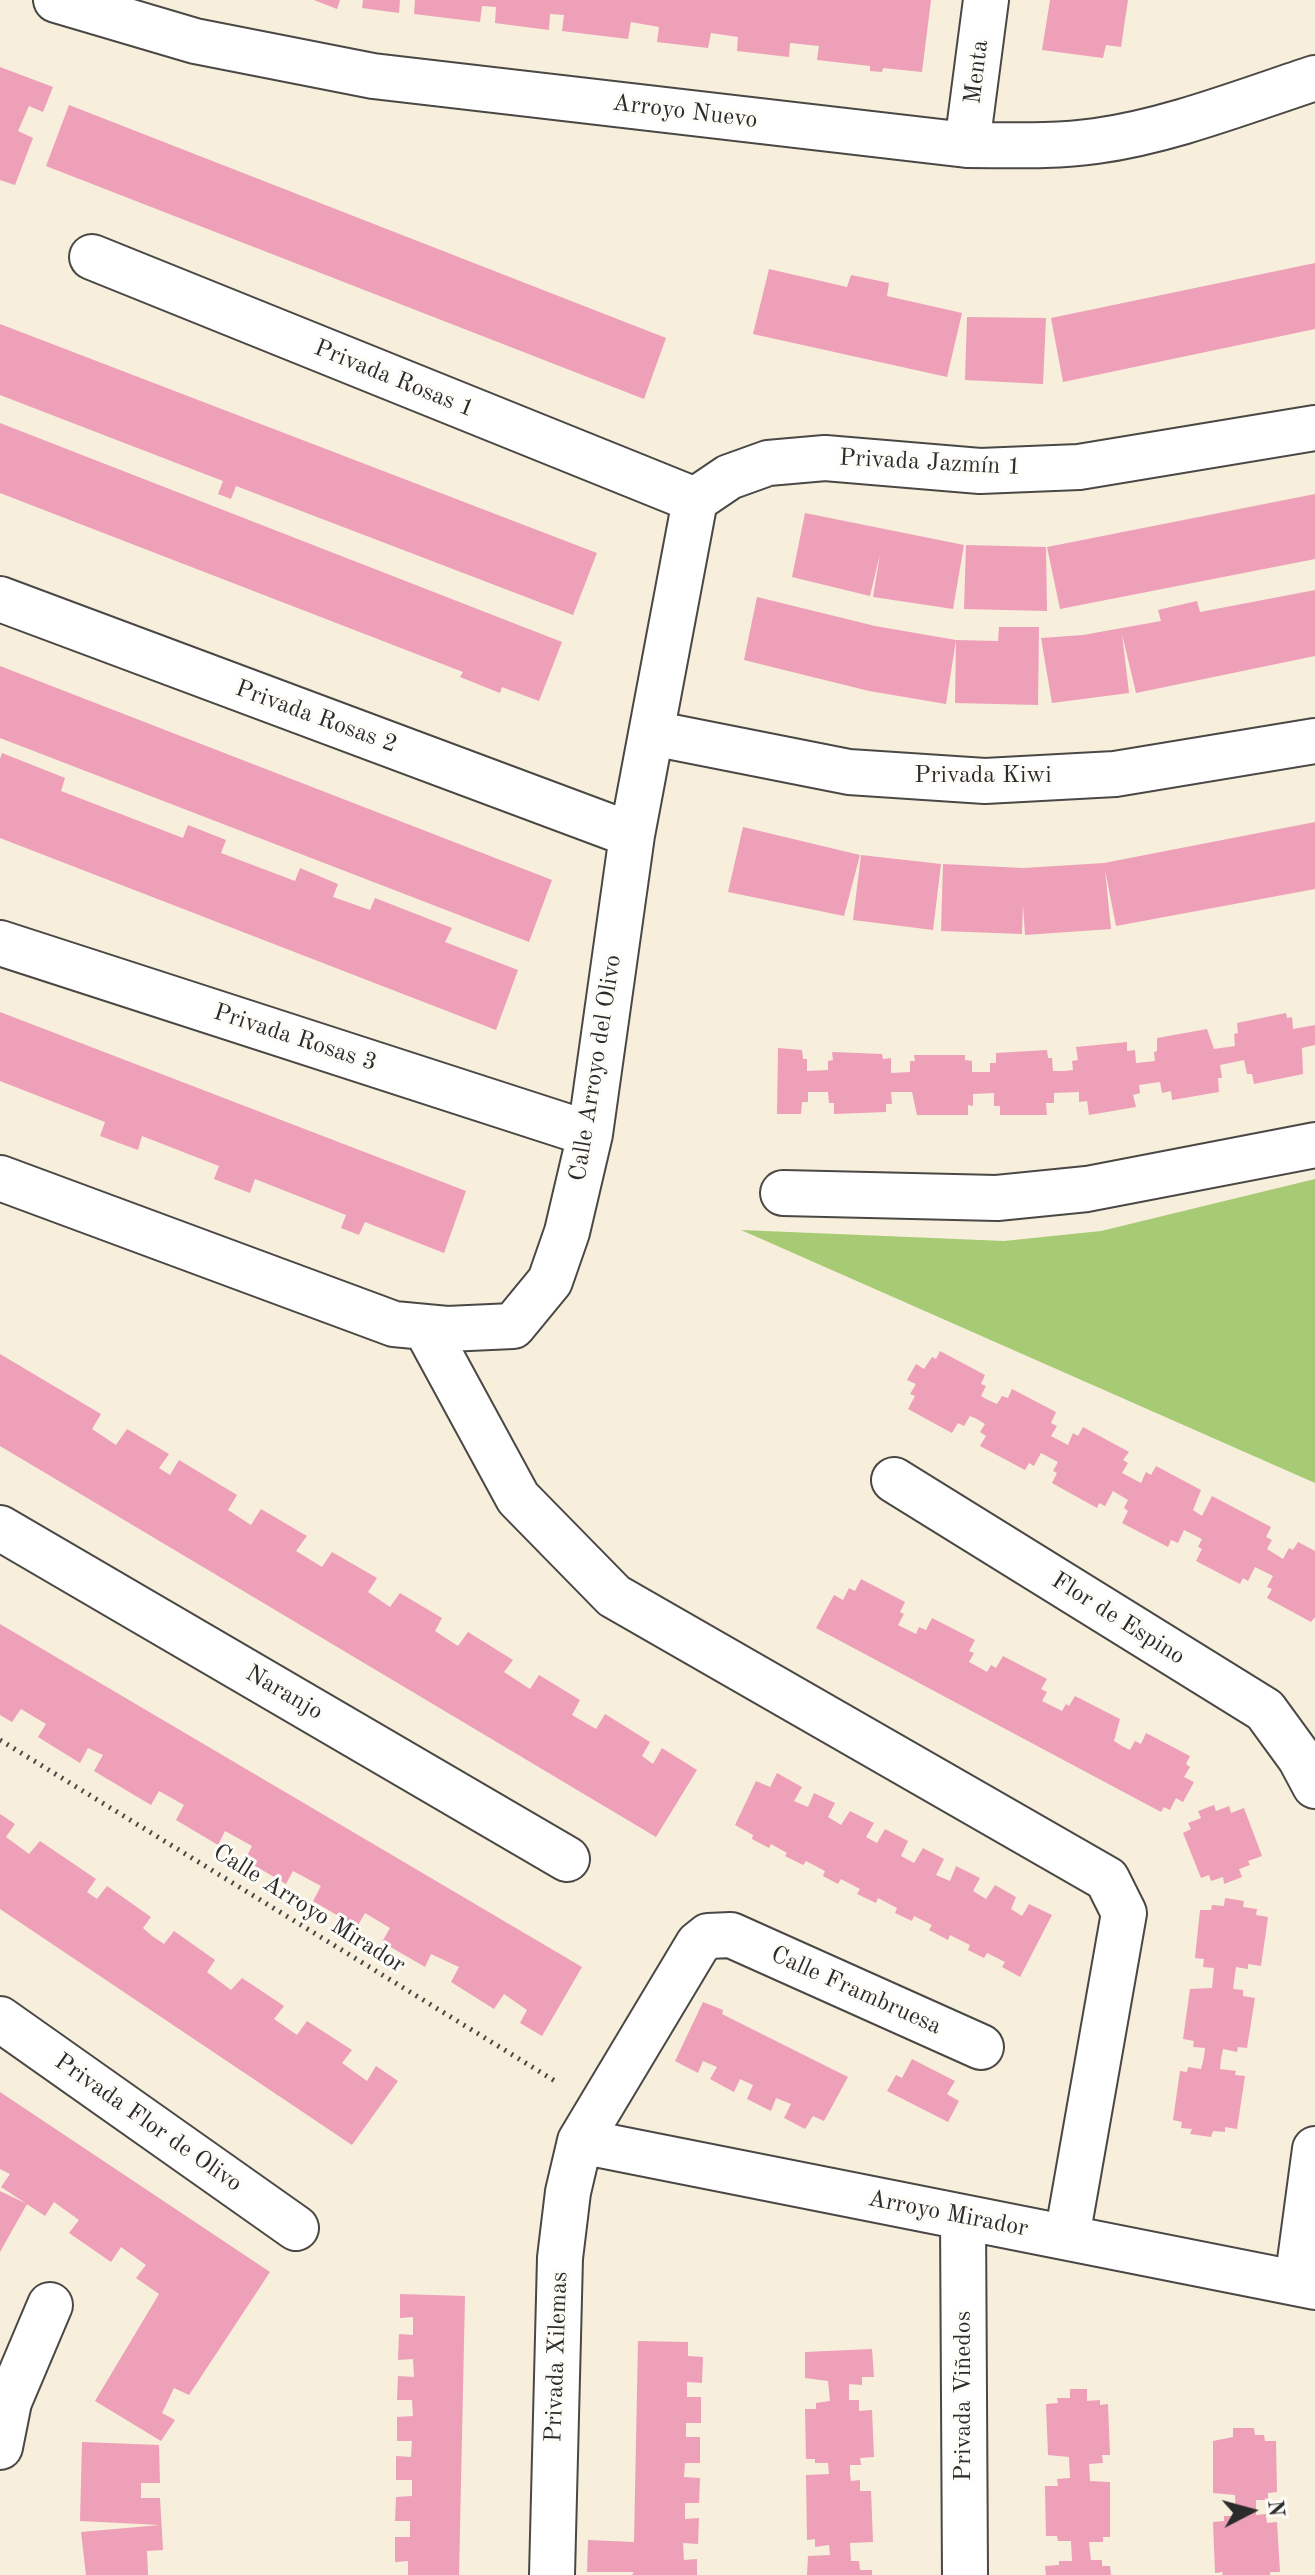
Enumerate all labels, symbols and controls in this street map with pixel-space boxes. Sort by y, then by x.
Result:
street label: Menta [959,38,995,106]
street label: Arroyo Nuevo [611,89,759,135]
street label: Privada Rosas 1 [310,334,478,424]
street label: Privada Jazmín 1 [838,444,1022,482]
street label: Privada Rosas 2 [231,674,401,760]
street label: Privada Kiwi [914,762,1052,790]
street label: Calle Arroyo del Olivo [564,953,628,1183]
street label: Privada Rosas 3 [210,998,380,1078]
street label: Flor de Espino [1046,1566,1190,1672]
street label: Naranjo [240,1659,328,1727]
street label: Calle Arroyo Mirador [208,1838,410,1980]
street label: Calle Frambruesa [766,1940,946,2042]
street label: Privada Flor de Olivo [49,2047,247,2199]
street label: Arroyo Mirador [865,2184,1031,2244]
street label: Privada Xilemas [540,2271,574,2443]
street label: Privada Viñedos [950,2311,978,2481]
north arrow [1211,2471,1291,2551]
text: N [1263,2499,1287,2518]

